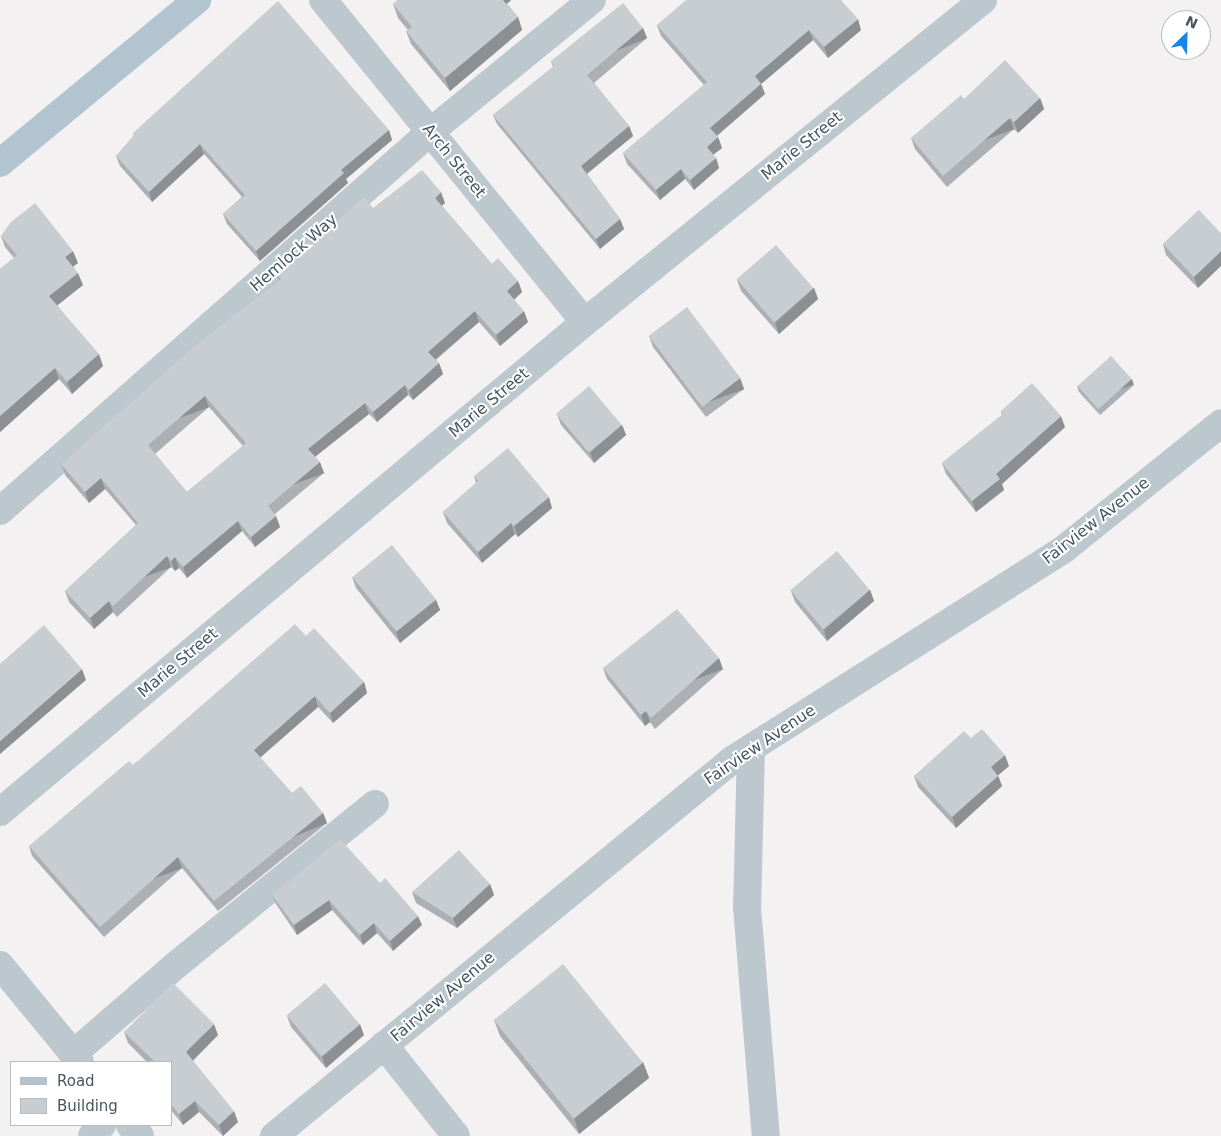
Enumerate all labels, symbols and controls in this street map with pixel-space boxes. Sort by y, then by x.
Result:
north arrow [1161,10,1211,60]
text: N [1183,13,1200,32]
street label: Marie Street [758,108,846,184]
street label: Arch Street [418,120,490,202]
street label: Hemlock Way [247,210,341,296]
street label: Marie Street [445,364,533,442]
street label: Fairview Avenue [1039,473,1153,569]
street label: Marie Street [134,624,222,702]
street label: Fairview Avenue [701,701,819,789]
street label: Fairview Avenue [387,948,499,1046]
legend [10,1061,172,1126]
text: Road [57,1072,95,1090]
text: Building [57,1097,118,1115]

